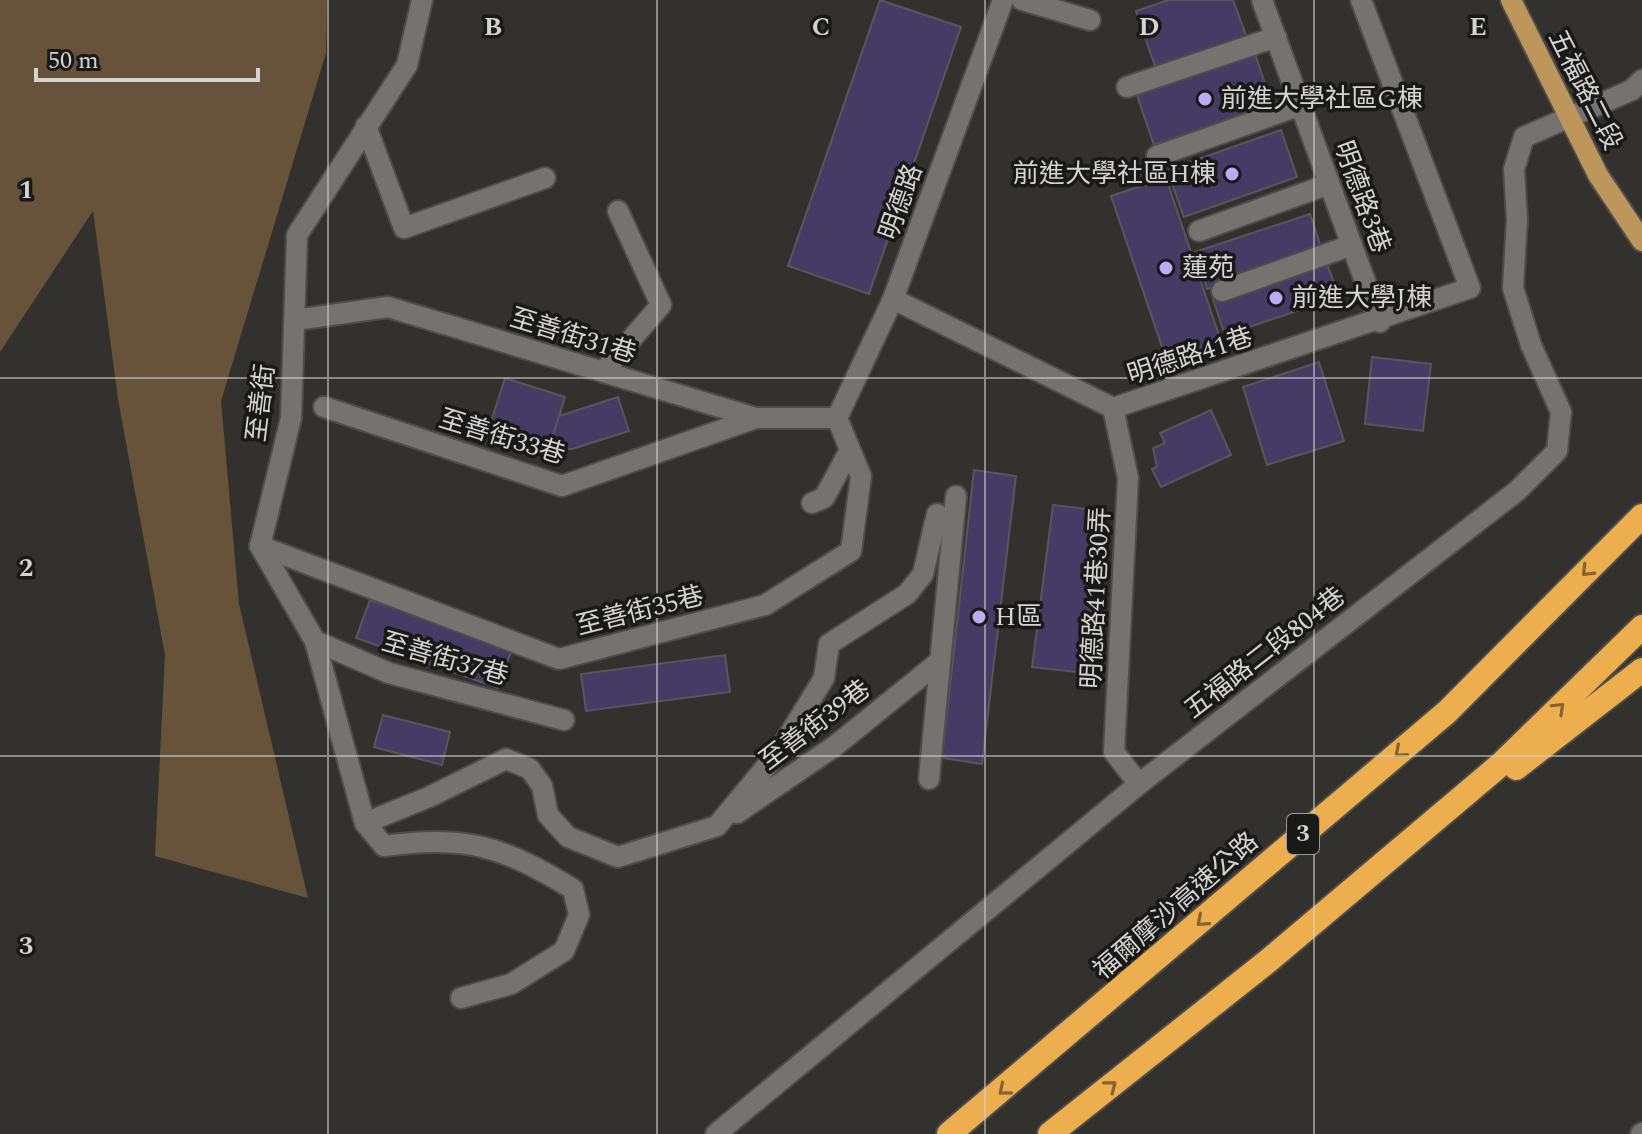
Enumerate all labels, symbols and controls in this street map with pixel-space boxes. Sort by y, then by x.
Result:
text: B [484,7,502,47]
text: C [812,7,830,47]
text: D [1139,7,1159,47]
text: E [1469,7,1487,47]
street label: 五福路二段 [1538,23,1632,157]
scale bar [36,32,258,82]
text: 50 m [48,43,99,79]
place label: 前進大學社區G棟 [1221,79,1423,119]
marker: 前進大學社區G棟 [1196,90,1214,108]
street label: 明德路3巷 [1323,135,1401,259]
place label: 前進大學社區H棟 [1013,154,1216,194]
street label: 明德路 [869,159,933,245]
marker: 前進大學社區H棟 [1223,165,1241,183]
text: 1 [19,170,33,210]
place label: 蓮苑 [1182,248,1234,288]
marker: 蓮苑 [1157,259,1175,277]
place label: 前進大學J棟 [1292,278,1432,318]
marker: 前進大學J棟 [1267,289,1285,307]
street label: 至善街31巷 [505,298,641,374]
street label: 明德路41巷 [1122,317,1258,395]
street label: 至善街 [236,362,286,444]
street label: 至善街33巷 [434,399,570,475]
street label: 明德路41巷30弄 [1071,506,1121,690]
text: 2 [19,548,33,588]
one-way arrow [1582,562,1596,577]
street label: 至善街35巷 [572,576,708,646]
street label: 五福路二段804巷 [1176,577,1354,729]
place label: H區 [995,597,1042,637]
marker: H區 [970,608,988,626]
street label: 至善街37巷 [377,622,513,696]
street label: 至善街39巷 [751,670,879,780]
one-way arrow [1550,703,1564,717]
one-way arrow [1394,742,1409,757]
road number: 3 [1287,814,1319,854]
street label: 福爾摩沙高速公路 [1084,823,1268,989]
one-way arrow [1197,911,1211,926]
text: 3 [19,926,33,966]
one-way arrow [999,1080,1014,1095]
one-way arrow [1102,1081,1117,1095]

